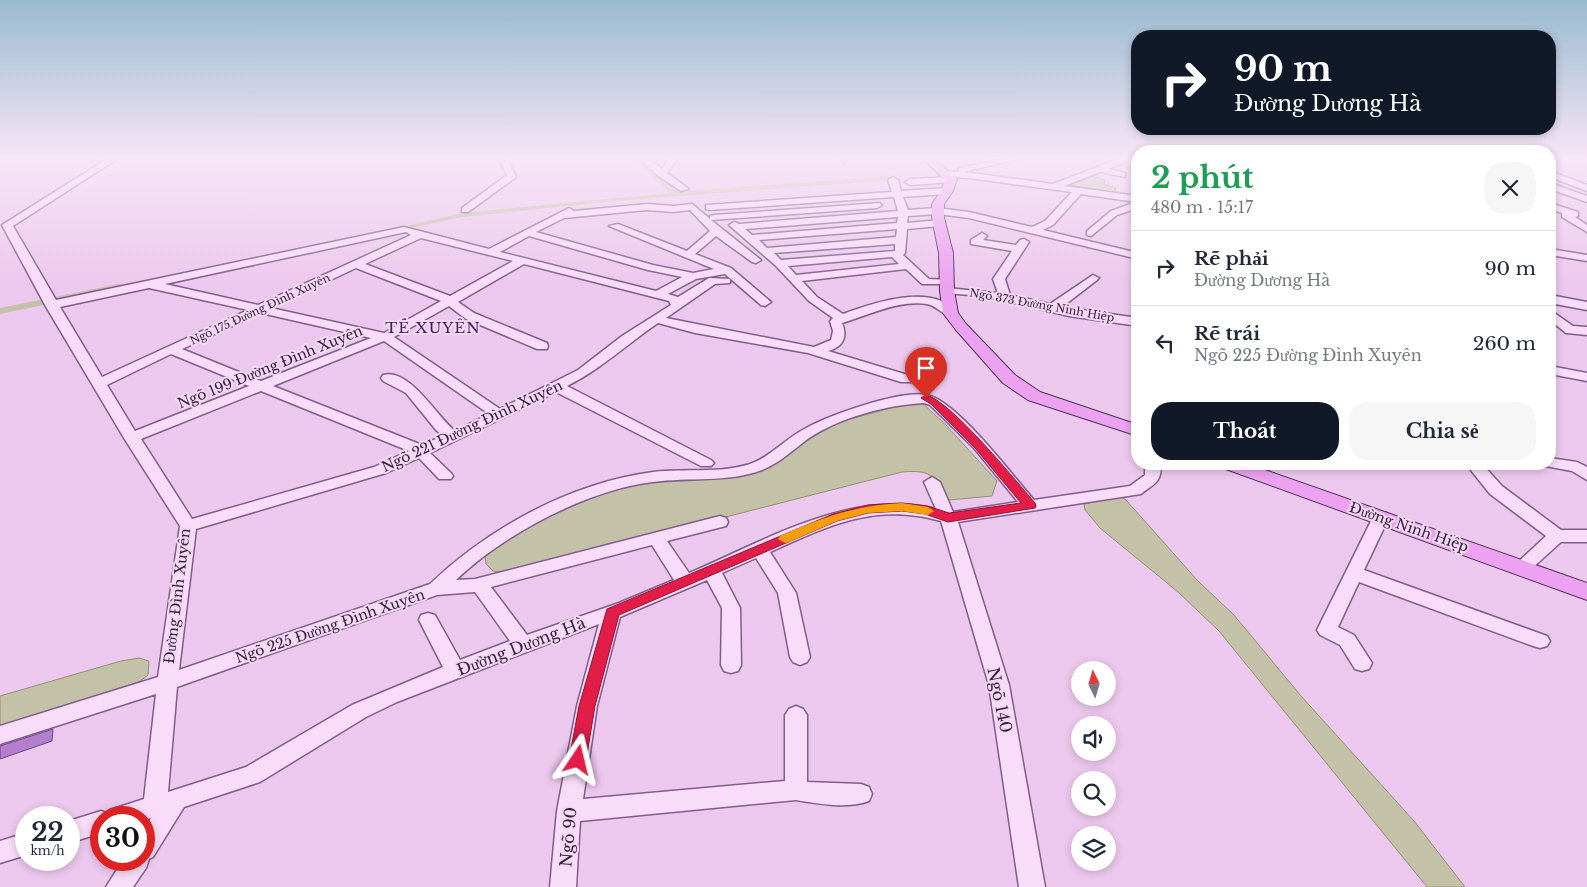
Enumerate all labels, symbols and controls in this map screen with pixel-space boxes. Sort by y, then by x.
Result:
text: 90 m [1234,47,1332,90]
icon: right [1151,50,1216,115]
text: Đường Dương Hà [1234,90,1421,117]
text: 2 phút [1151,159,1254,196]
button: close [1484,162,1536,214]
text: 480 m · 15:17 [1151,197,1253,217]
text: Rẽ phải [1194,247,1269,270]
icon: right [1151,254,1179,282]
text: 90 m [1484,257,1536,280]
street label: Ngõ 175 Đường Đình Xuyên [188,270,333,348]
text: Đường Dương Hà [1194,270,1330,290]
street label: Ngõ 373 Đường Ninh Hiệp [968,285,1116,325]
district label: TẾ XUYÊN [385,318,481,337]
street label: Ngõ 199 Đường Đình Xuyên [175,321,366,412]
text: Rẽ trái [1194,322,1260,345]
icon: left [1151,329,1179,357]
text: 260 m [1473,332,1536,355]
text: Ngõ 225 Đường Đình Xuyên [1194,345,1422,365]
pin [905,347,947,398]
icon: arrive [912,354,940,382]
street label: Ngõ 221 Đường Đình Xuyên [379,376,566,476]
button: Thoát [1151,402,1339,460]
button: Chia sẻ [1349,402,1536,460]
street label: Đường Ninh Hiệp [1347,498,1471,556]
street label: Đường Đình Xuyên [160,527,194,665]
street label: Ngõ 225 Đường Đình Xuyên [233,585,427,667]
street label: Đường Dương Hà [454,612,588,680]
north arrow [1071,661,1116,706]
map controls [1071,661,1116,871]
street label: Ngõ 140 [983,665,1017,735]
button: sound [1071,716,1116,761]
position arrow [551,733,603,785]
button: search [1071,771,1116,816]
speed limit sign: 30 [90,806,155,871]
street label: Ngõ 90 [555,806,581,868]
text: 22 [31,817,64,848]
button: layers [1071,826,1116,871]
text: km/h [30,843,65,858]

